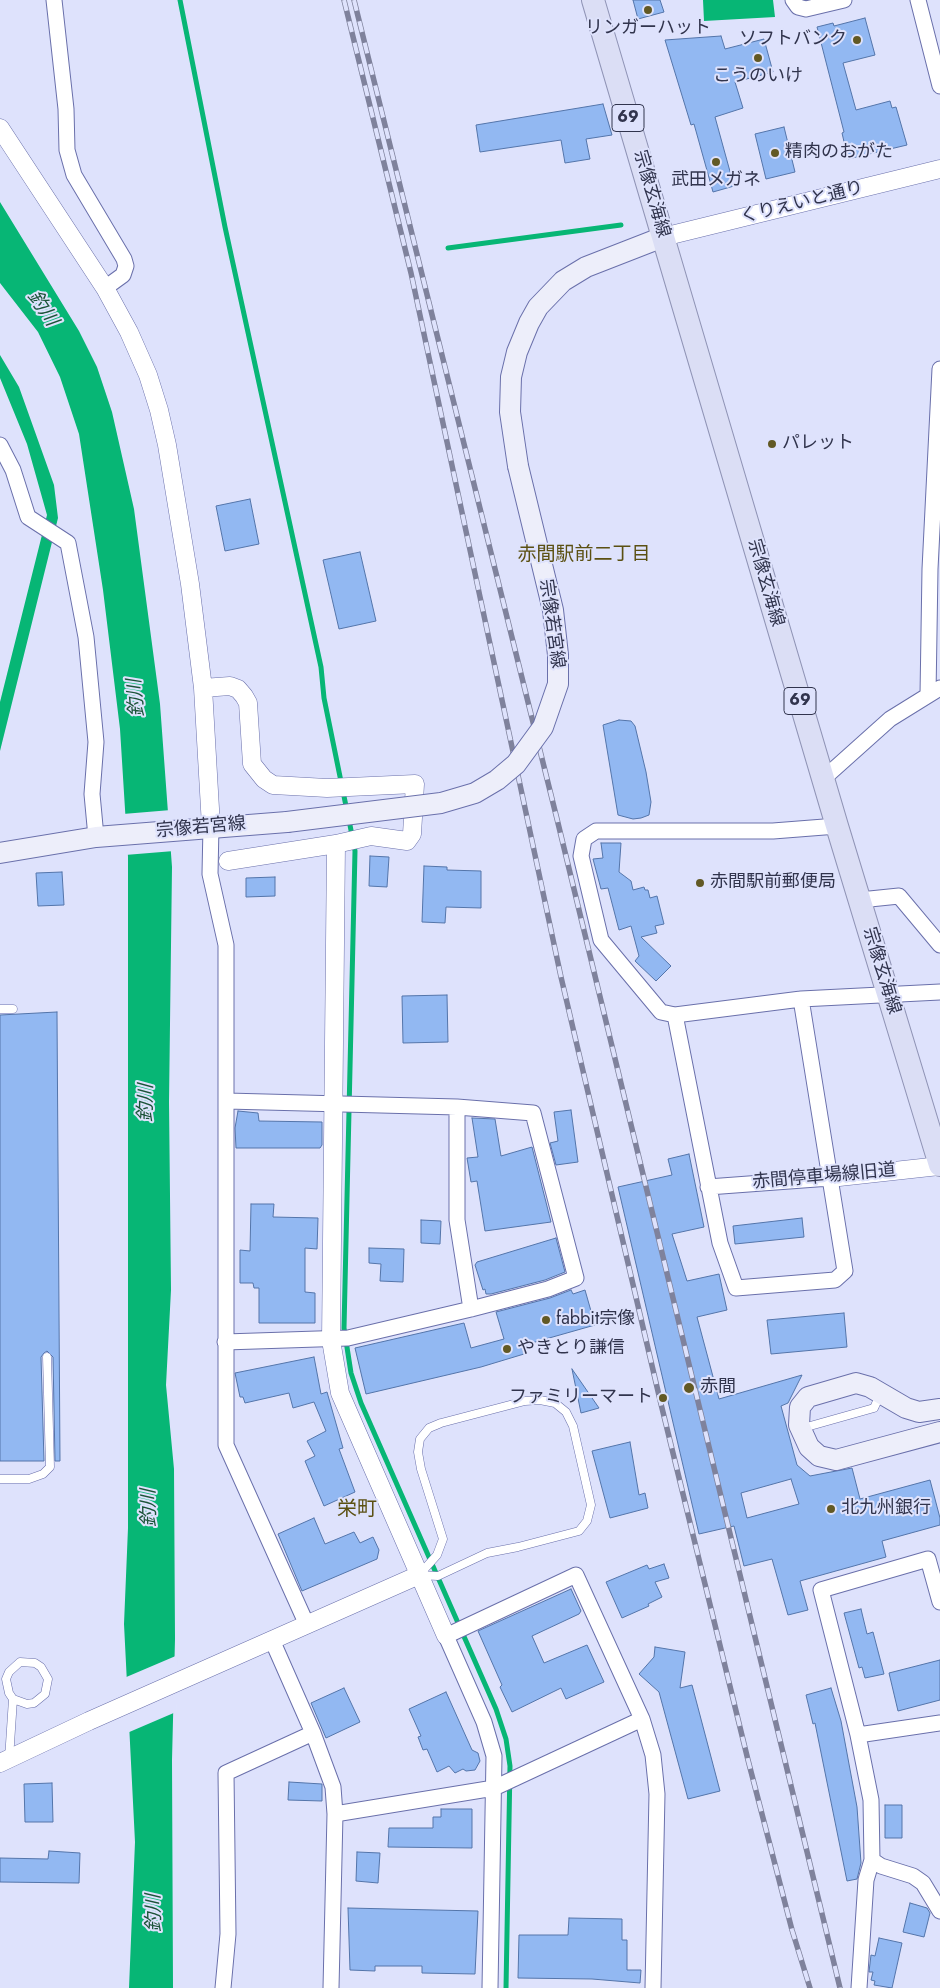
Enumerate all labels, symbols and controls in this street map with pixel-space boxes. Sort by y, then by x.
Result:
marker: リンガーハット [642,4,654,16]
place label: リンガーハット [585,18,711,40]
place label: ソフトバンク [739,29,847,51]
marker: ソフトバンク [851,34,863,46]
marker: こうのいけ [752,52,764,64]
place label: こうのいけ [713,66,803,88]
road number: 69 [612,105,644,132]
place label: 精肉のおがた [785,142,893,164]
marker: 精肉のおがた [769,147,781,159]
street label: 宗像玄海線 [628,148,674,240]
marker: 武田メガネ [710,156,722,168]
place label: 武田メガネ [671,170,761,192]
street label: くりえいと通り [738,177,866,229]
water label: 釣川 [22,287,62,331]
place label: パレット [782,433,854,455]
marker: パレット [766,438,778,450]
street label: 宗像玄海線 [742,537,788,629]
district label: 赤間駅前二丁目 [518,544,650,566]
street label: 宗像若宮線 [534,578,568,670]
water label: 釣川 [124,678,150,718]
road number: 69 [784,688,816,714]
street label: 宗像若宮線 [155,813,247,843]
place label: 赤間駅前郵便局 [710,872,836,894]
marker: 赤間駅前郵便局 [694,877,706,889]
street label: 宗像玄海線 [858,925,904,1017]
water label: 釣川 [135,1084,159,1122]
street label: 赤間停車場線旧道 [751,1160,897,1194]
place label: fabbit宗像 [556,1309,635,1331]
marker: fabbit宗像 [540,1314,552,1326]
place label: やきとり謙信 [517,1338,625,1360]
marker: やきとり謙信 [501,1343,513,1355]
place label: 赤間 [700,1377,736,1399]
marker: 赤間 [682,1381,696,1395]
place label: ファミリーマート [509,1387,653,1409]
marker: ファミリーマート [657,1392,669,1404]
water label: 釣川 [138,1489,162,1527]
district label: 栄町 [337,1498,377,1522]
place label: 北九州銀行 [841,1498,931,1520]
marker: 北九州銀行 [825,1503,837,1515]
water label: 釣川 [143,1894,167,1932]

